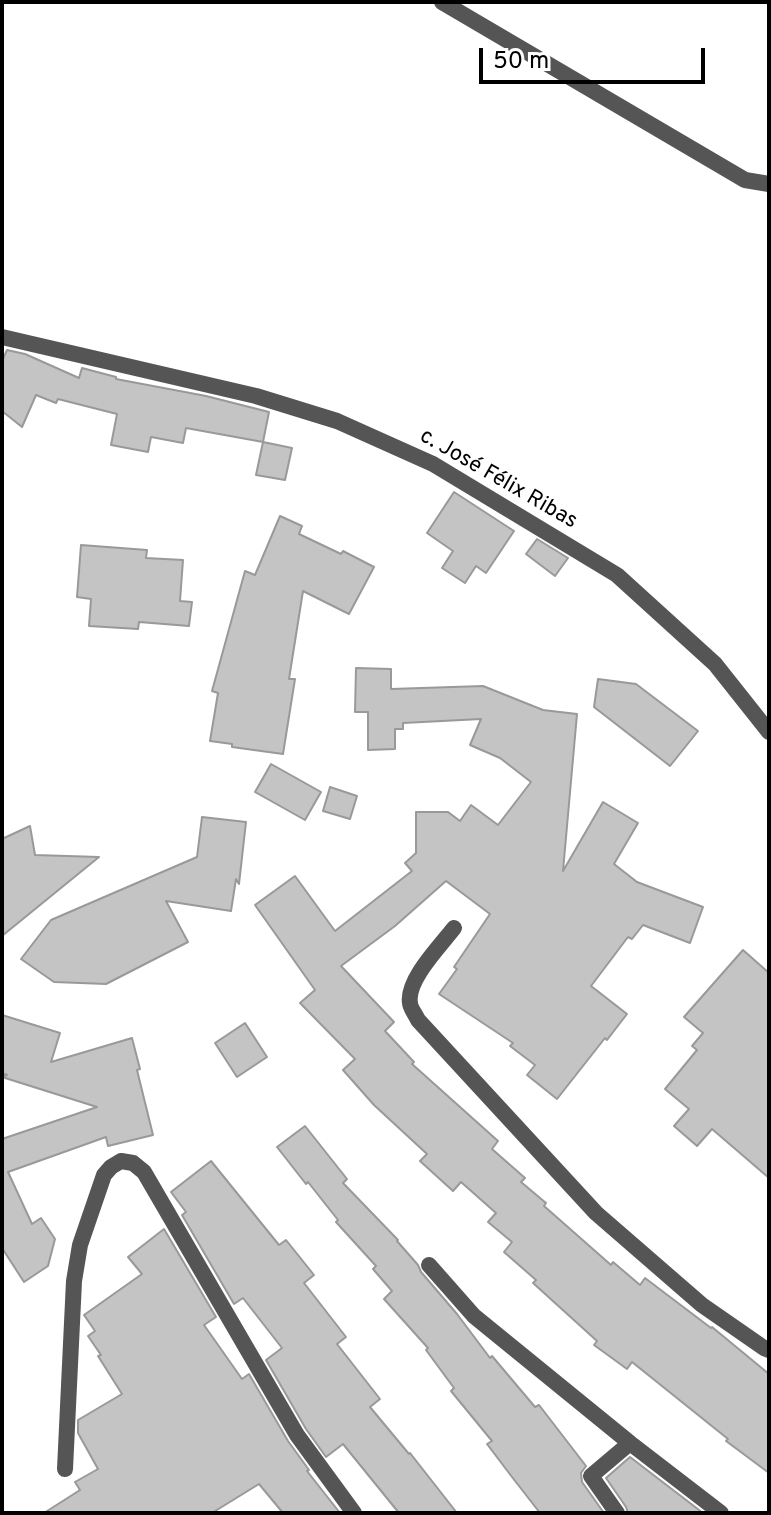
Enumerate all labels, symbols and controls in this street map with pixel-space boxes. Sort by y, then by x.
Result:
scale bar [483,32,709,82]
text: 50 m [493,47,549,77]
street label: c. José Félix Ribas [414,424,582,536]

